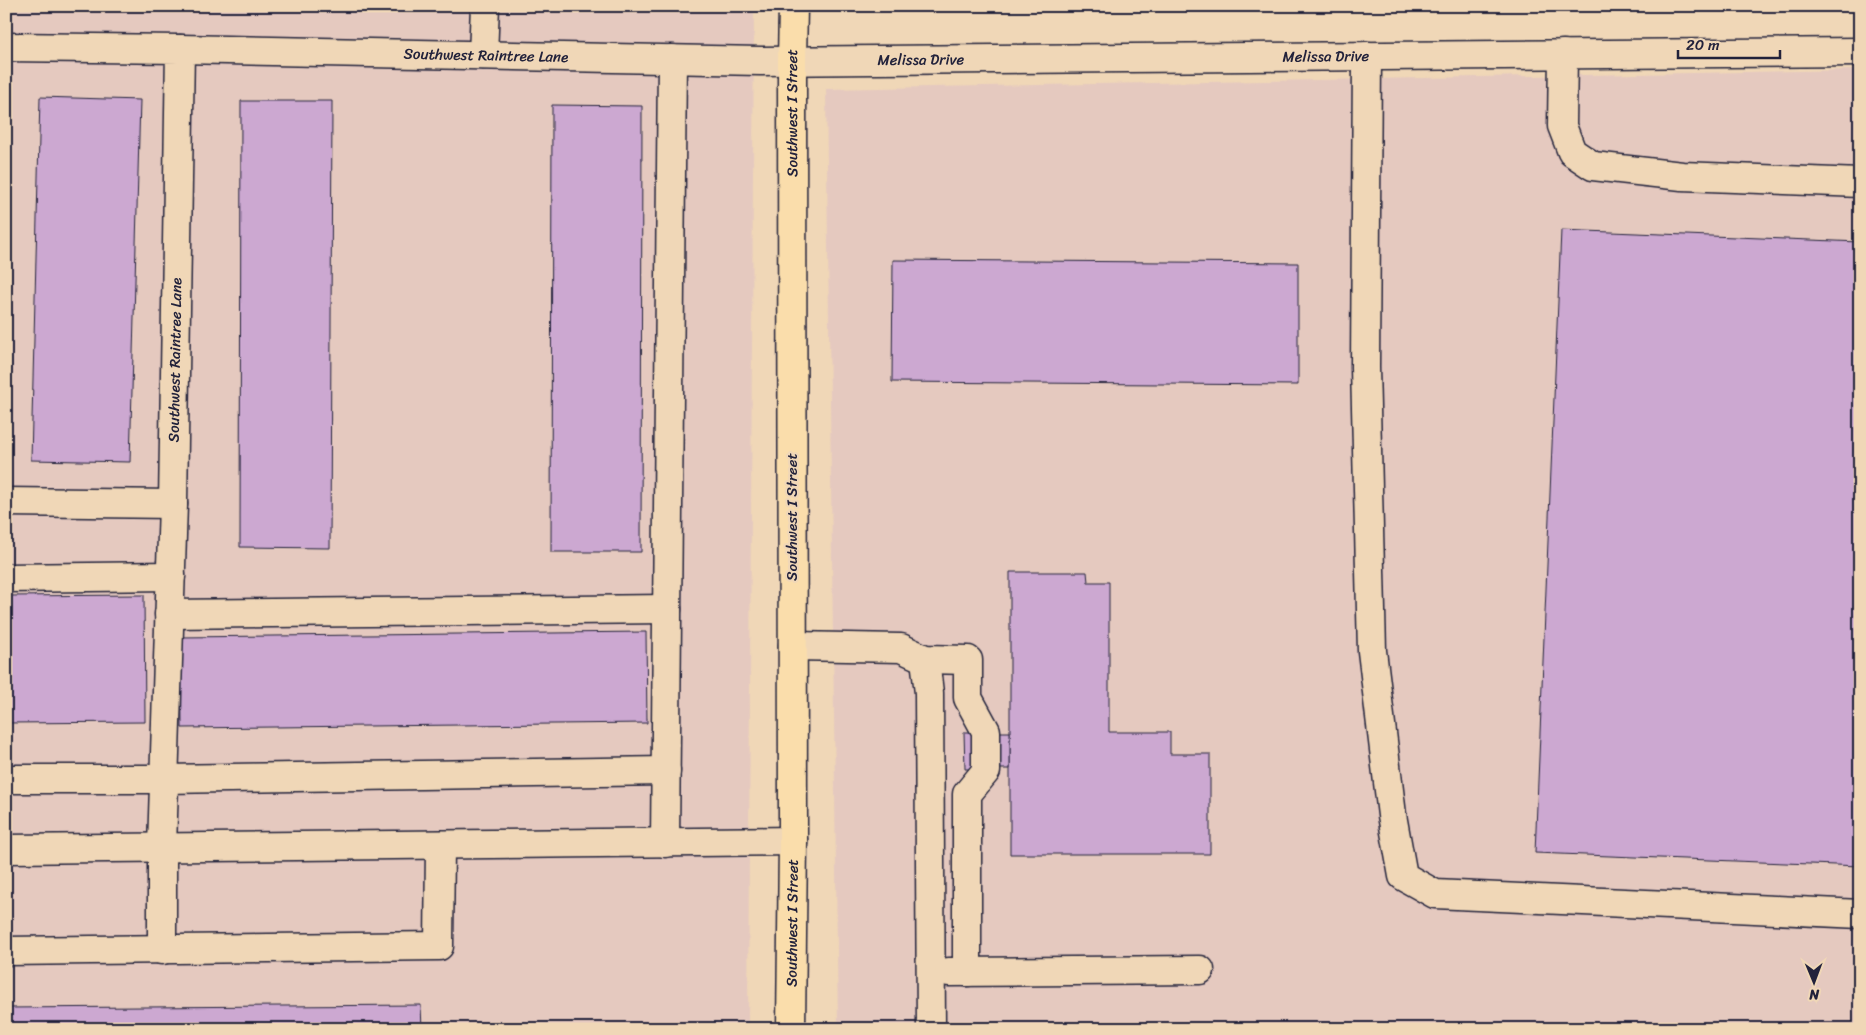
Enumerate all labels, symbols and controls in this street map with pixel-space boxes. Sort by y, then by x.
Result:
scale bar [1678,28,1781,60]
text: 20 m [1686,32,1720,58]
street label: Southwest Raintree Lane [403,41,569,70]
street label: Melissa Drive [1282,43,1370,70]
street label: Melissa Drive [877,46,965,73]
street label: Southwest I Street [779,48,805,177]
street label: Southwest Raintree Lane [161,277,189,443]
street label: Southwest I Street [779,453,805,581]
street label: Southwest I Street [778,858,806,987]
north arrow [1788,958,1838,1008]
text: N [1809,982,1820,1007]

